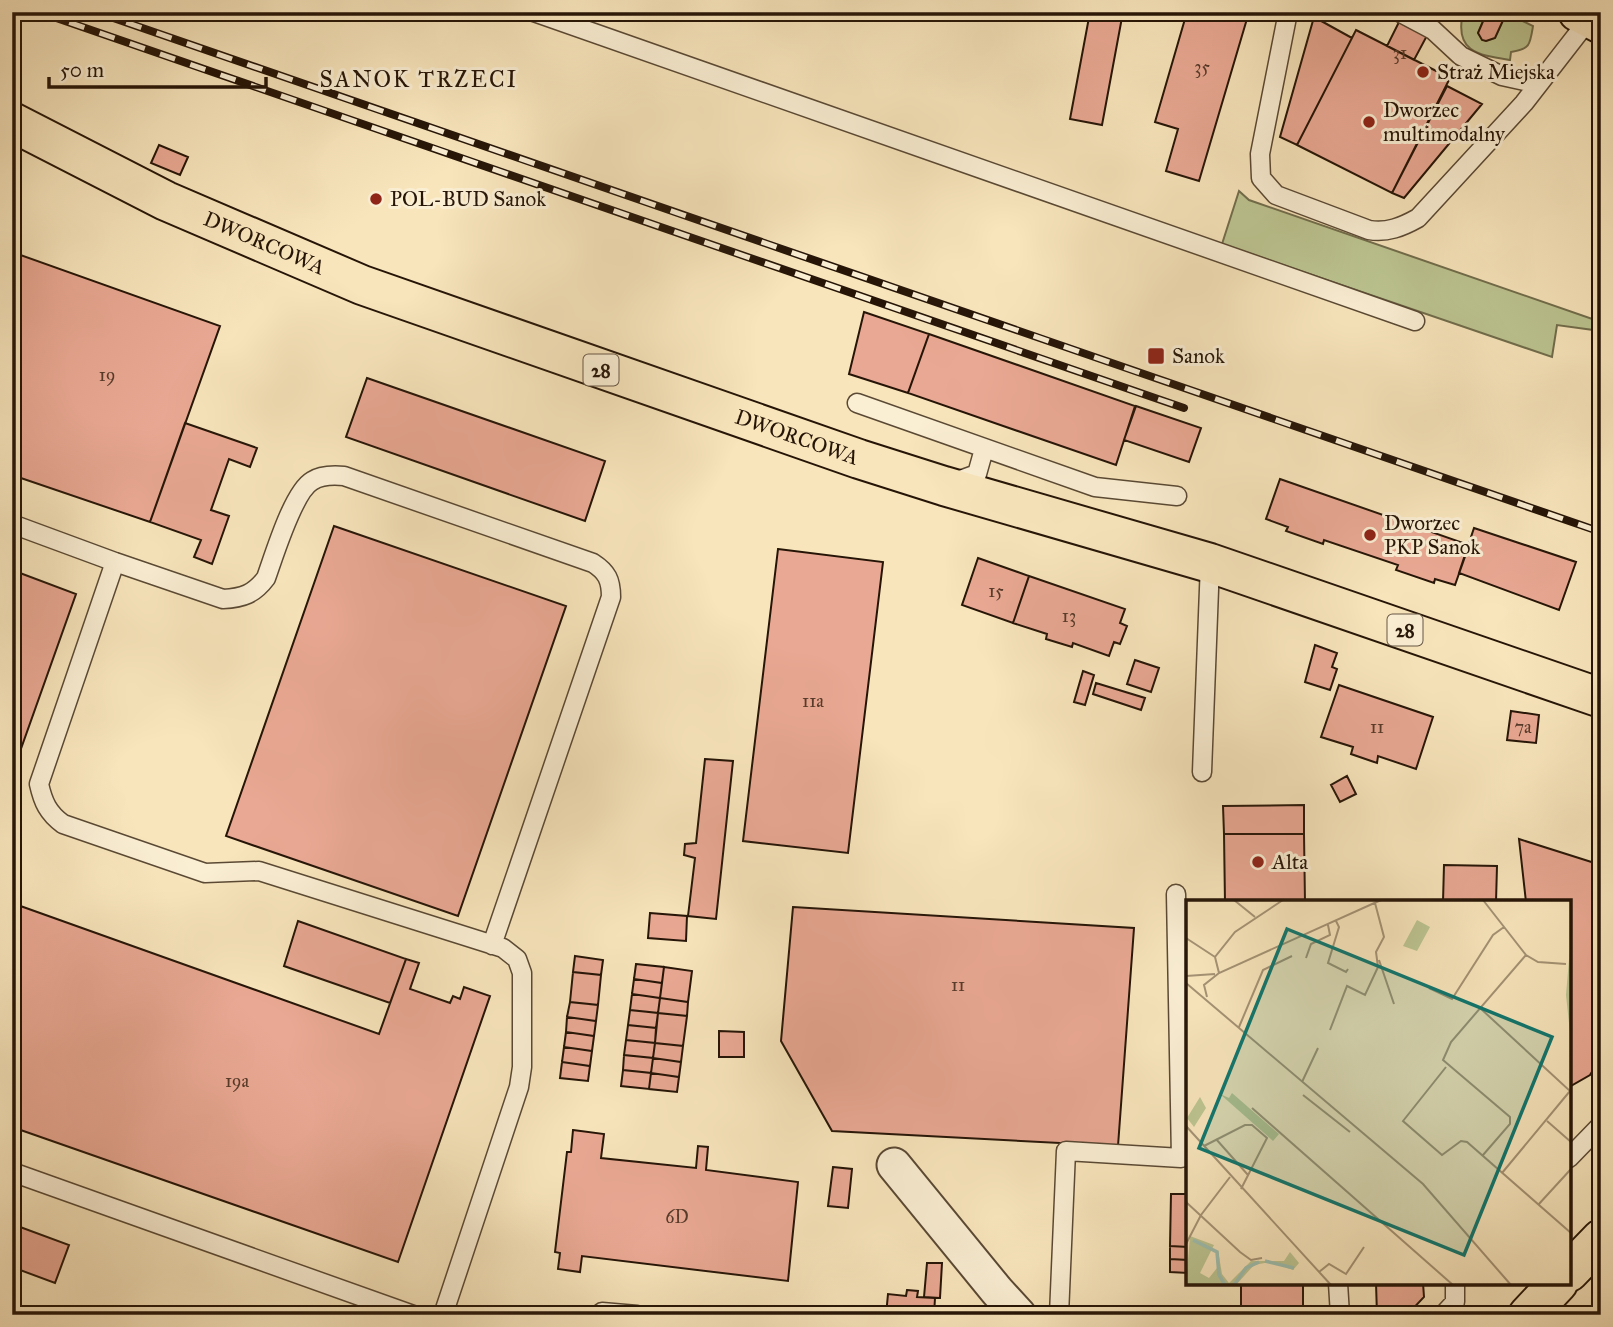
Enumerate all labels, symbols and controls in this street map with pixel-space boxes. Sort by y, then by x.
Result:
house number: 31 [1393,42,1407,64]
scale bar [49,46,266,90]
house number: 35 [1194,56,1210,78]
text: 50 m [60,57,105,83]
place label: Straż Miejska [1437,59,1555,85]
marker: Straż Miejska [1415,64,1431,80]
district label: SANOK TRZECI [320,65,518,93]
place label: Dworzec multimodalny [1383,97,1506,147]
marker: Dworzec multimodalny [1361,114,1377,130]
place label: POL-BUD Sanok [390,186,546,212]
marker: POL-BUD Sanok [368,191,384,207]
street label: DWORCOWA [200,206,329,281]
place label: Sanok [1172,343,1225,369]
marker: Sanok [1146,346,1166,366]
road number: 28 [584,354,618,386]
house number: 19 [99,364,115,386]
street label: DWORCOWA [731,404,862,471]
place label: Dworzec PKP Sanok [1384,510,1480,560]
marker: Dworzec PKP Sanok [1362,527,1378,543]
house number: 15 [988,580,1004,602]
house number: 13 [1062,605,1076,627]
road number: 28 [1388,614,1422,646]
house number: 11a [802,690,824,712]
house number: 11 [1370,716,1384,738]
house number: 7a [1514,716,1532,738]
place label: Alta [1271,849,1308,875]
marker: Alta [1250,854,1266,870]
inset map [1186,900,1571,1285]
house number: 11 [951,974,965,996]
house number: 19a [225,1070,250,1092]
house number: 6D [665,1206,689,1228]

